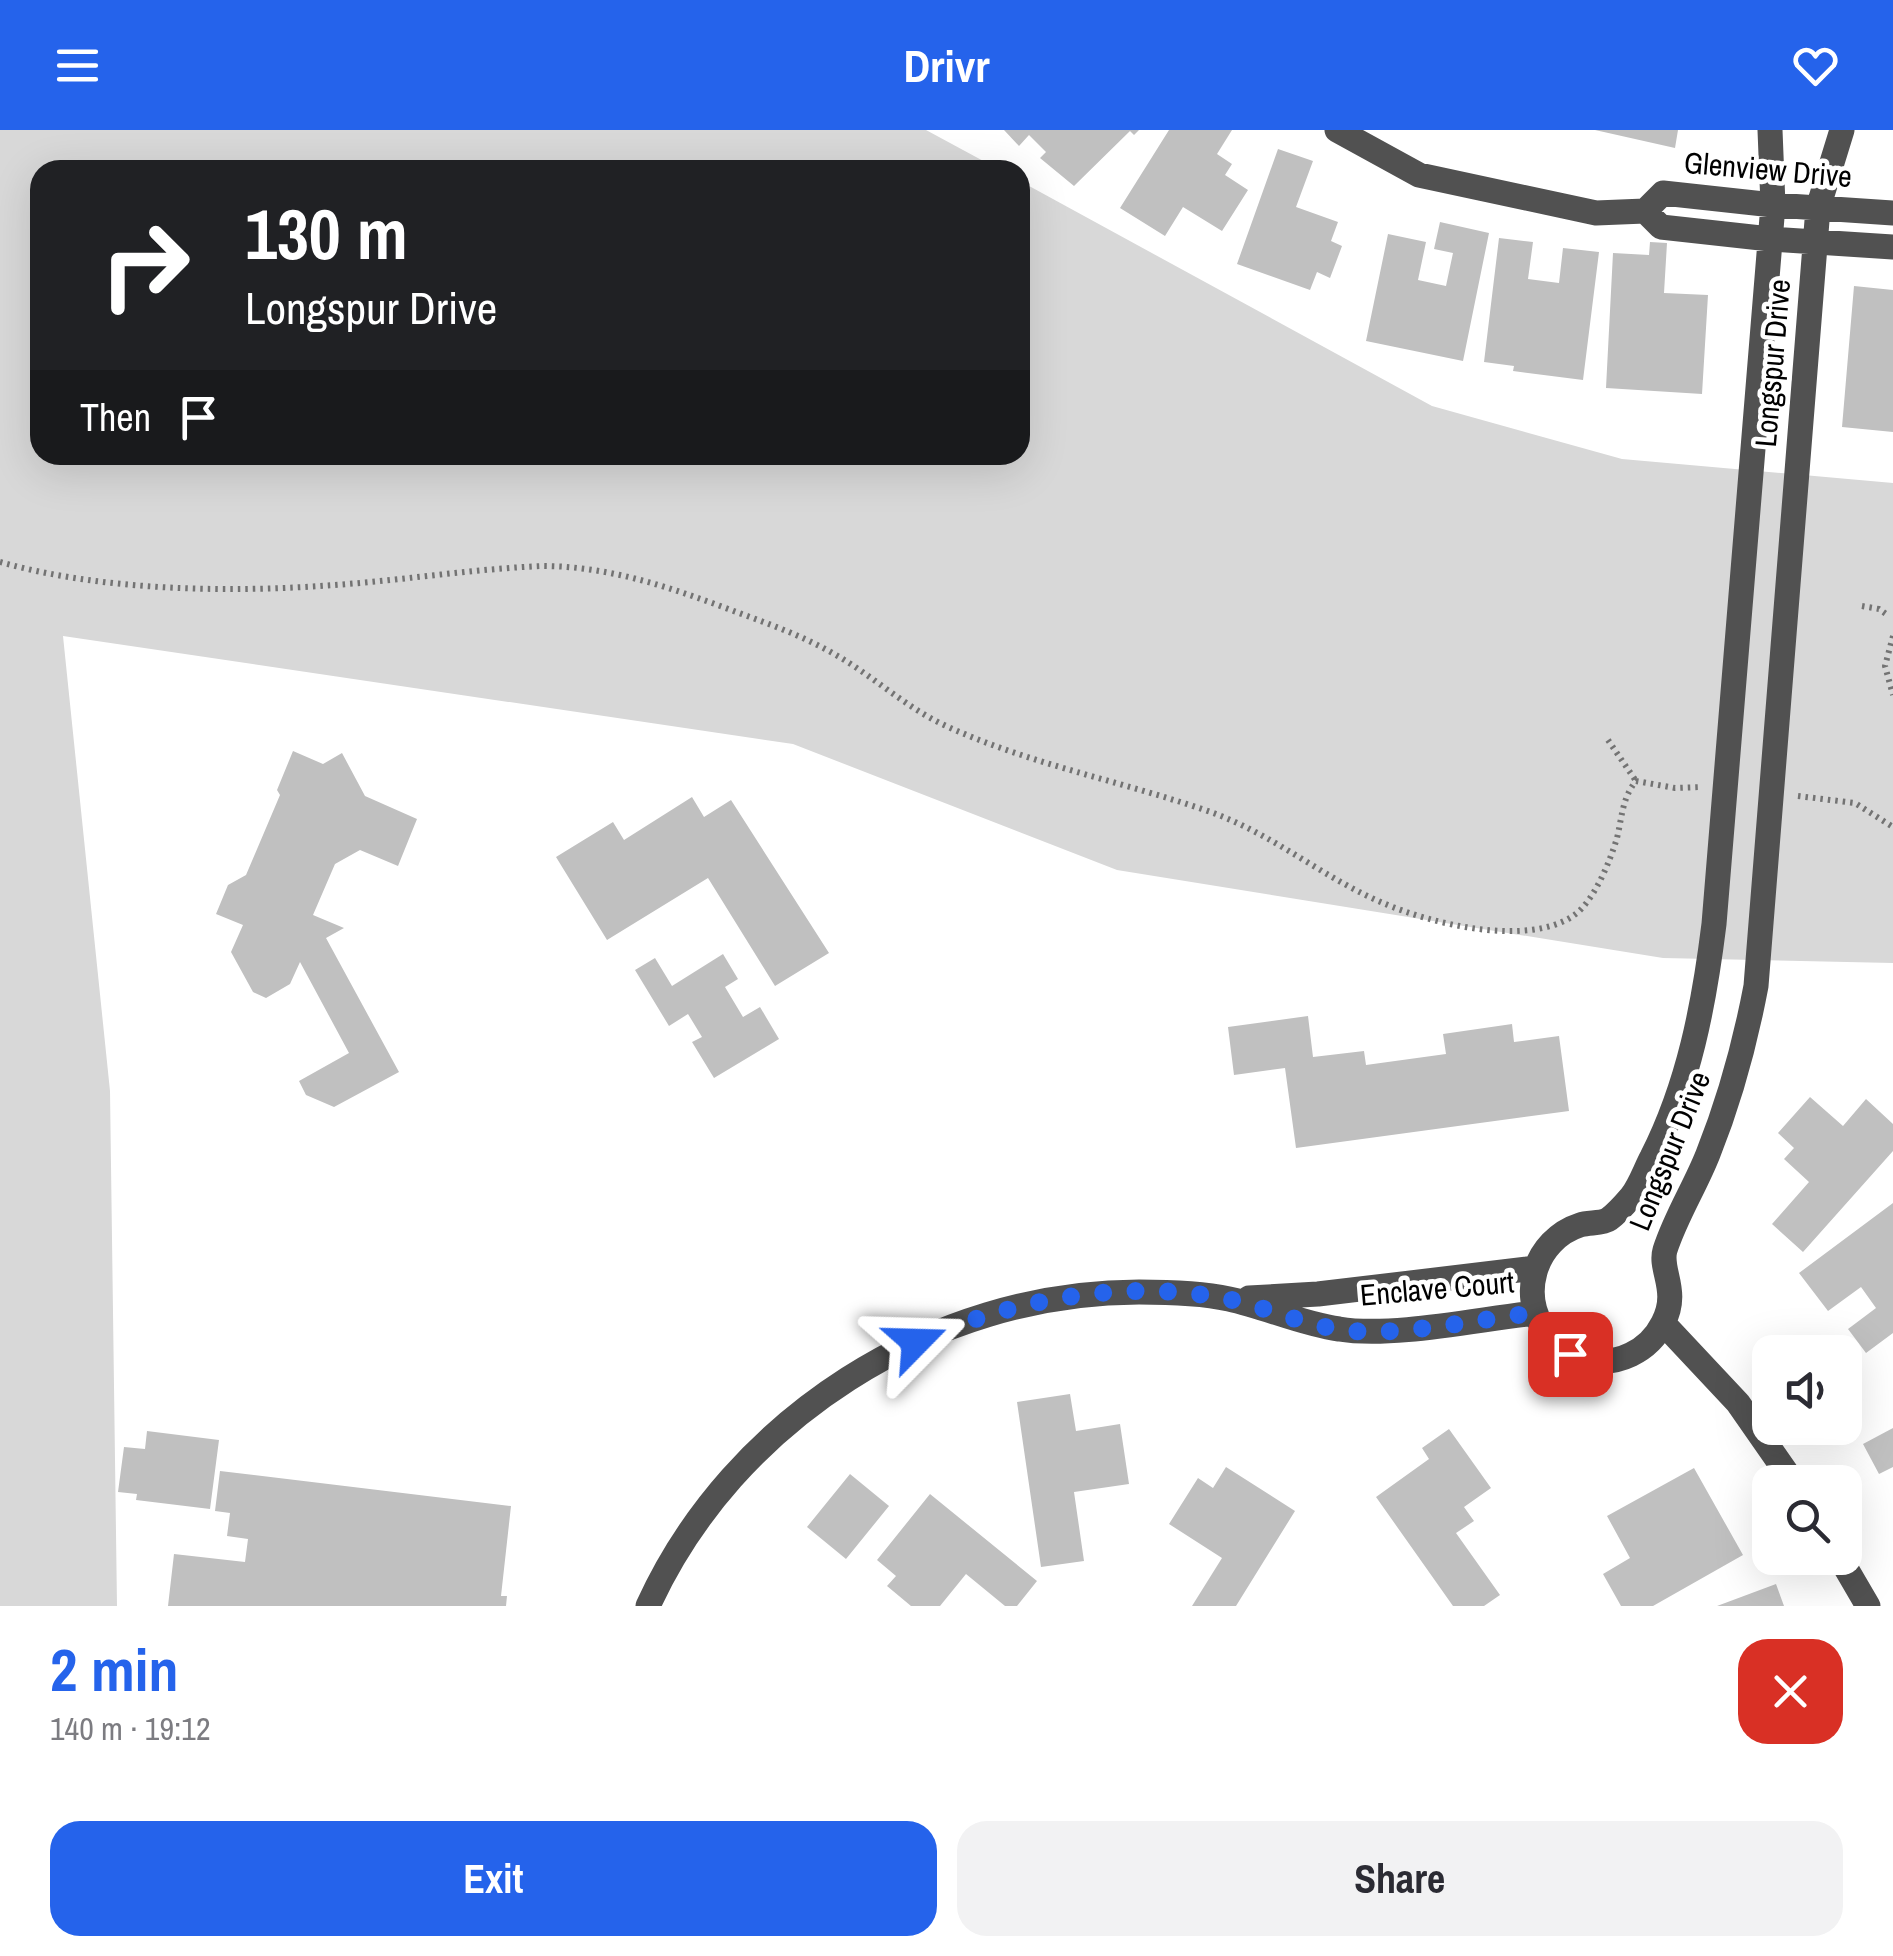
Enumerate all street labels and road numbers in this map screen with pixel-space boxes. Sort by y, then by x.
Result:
street label: Glenview Drive [1683,142,1854,196]
street label: Longspur Drive [1745,277,1799,448]
street label: Longspur Drive [1619,1065,1719,1236]
street label: Enclave Court [1358,1261,1516,1315]

